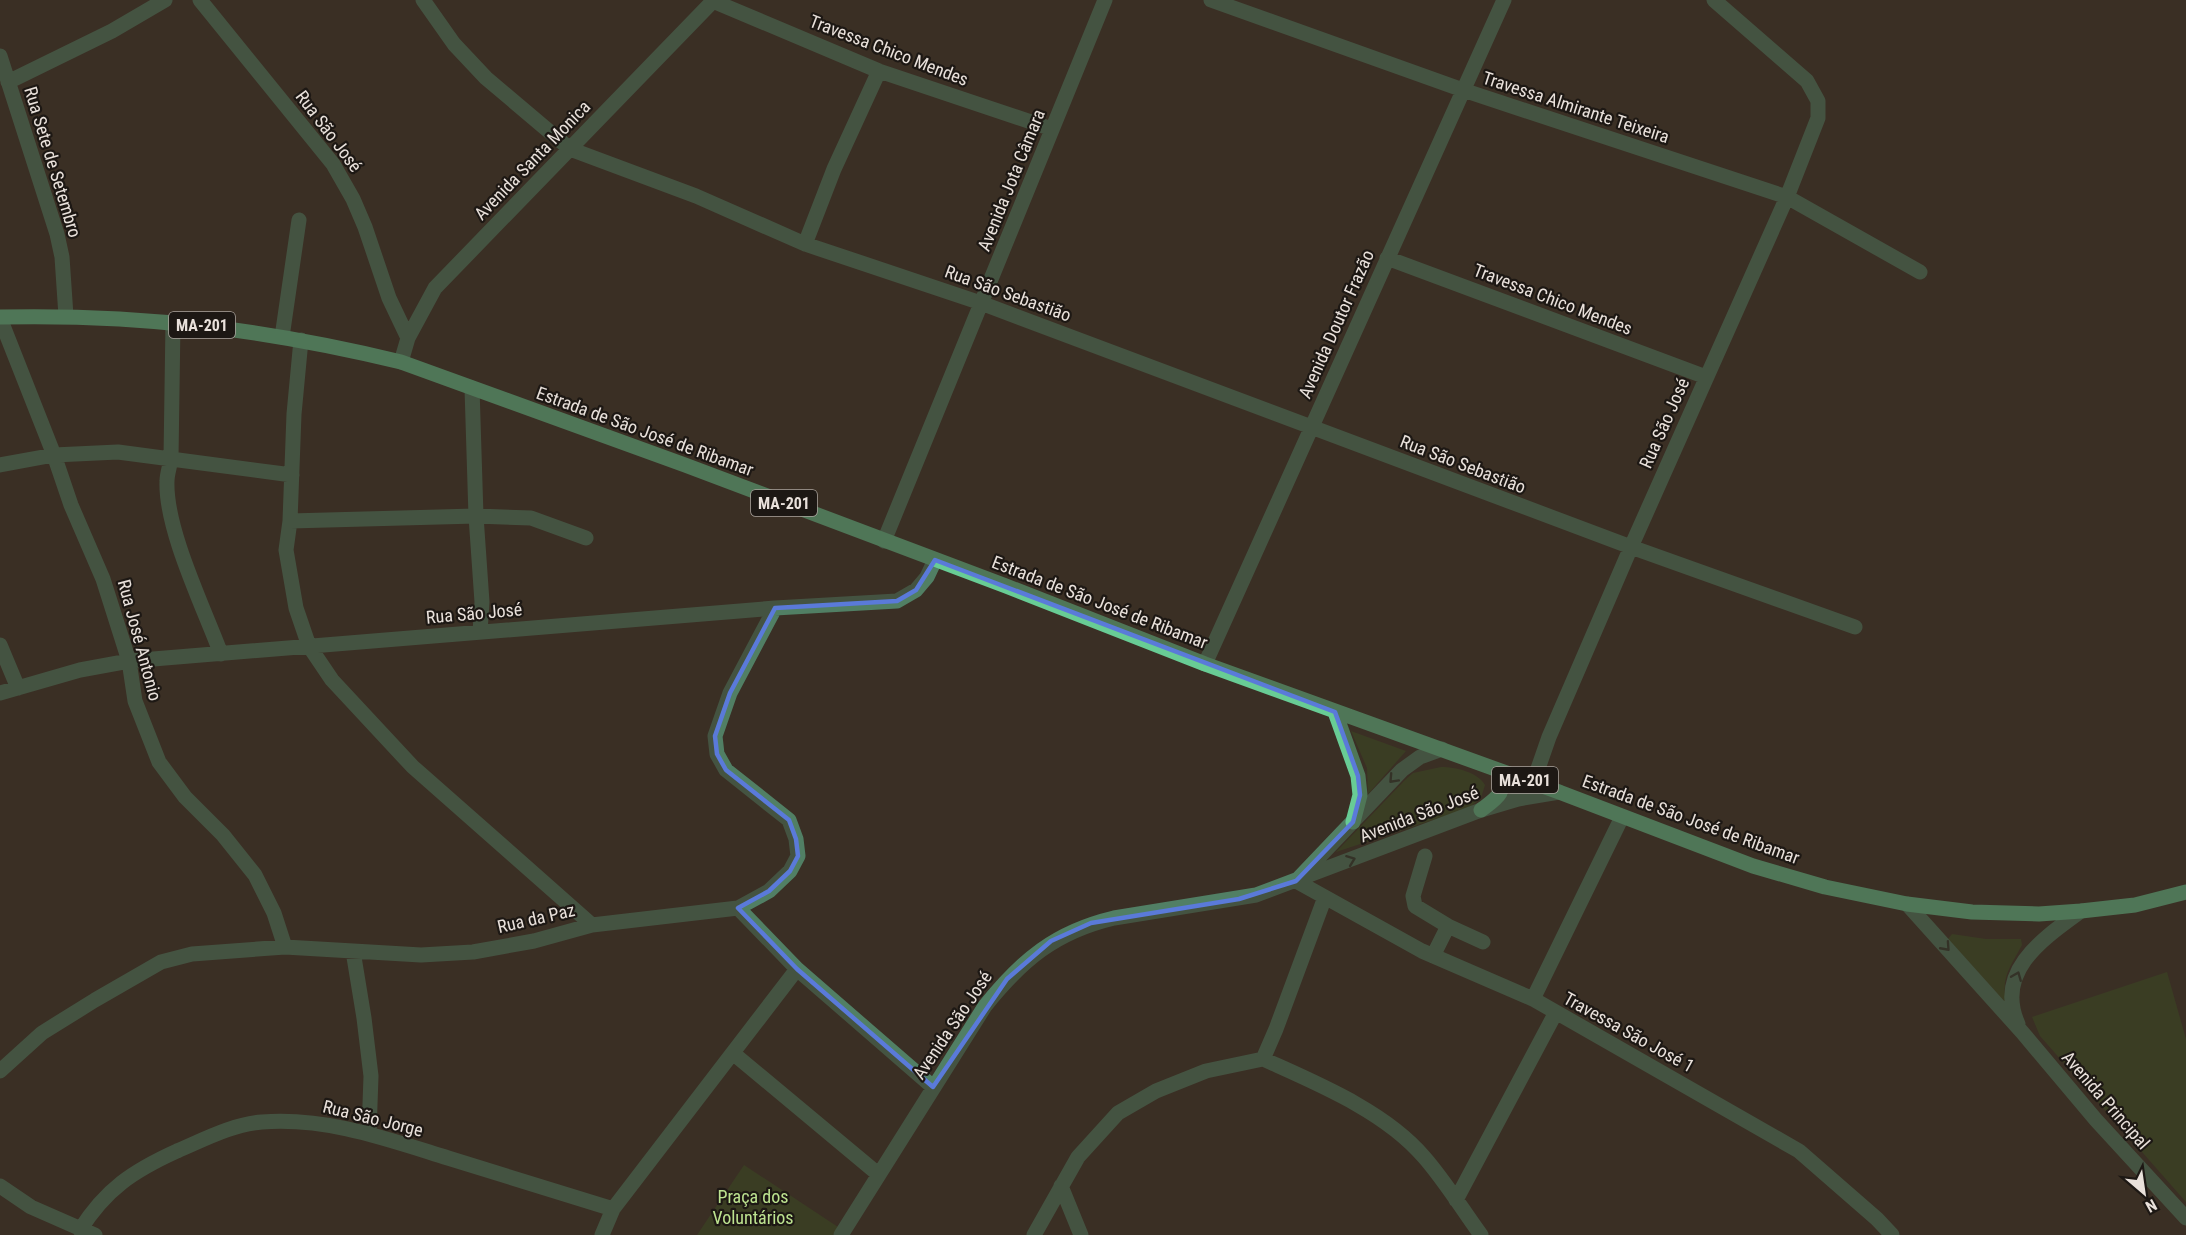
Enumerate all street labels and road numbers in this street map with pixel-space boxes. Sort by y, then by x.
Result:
street label: Travessa Chico Mendes [807,10,971,90]
street label: Travessa Almirante Teixeira [1480,67,1672,147]
street label: Rua Sete de Setembro [20,84,86,240]
street label: Rua São José [292,86,366,176]
street label: Avenida Santa Monica [470,96,594,224]
street label: Avenida Jota Câmara [973,106,1049,254]
street label: Avenida Doutor Frazão [1294,247,1378,401]
street label: Travessa Chico Mendes [1471,259,1635,339]
street label: Rua São Sebastião [942,260,1074,326]
road number: MA-201 [169,312,235,338]
street label: Rua São José [1635,375,1693,471]
street label: Estrada de São José de Ribamar [534,382,757,480]
street label: Rua São Sebastião [1397,430,1529,498]
road number: MA-201 [751,490,817,516]
street label: Estrada de São José de Ribamar [989,551,1211,653]
street label: Rua José Antonio [114,577,166,703]
street label: Rua São José [425,598,523,628]
road number: MA-201 [1492,767,1558,793]
street label: Estrada de São José de Ribamar [1580,770,1803,868]
street label: Avenida São José [1356,782,1482,846]
street label: Rua da Paz [495,899,577,937]
street label: Avenida São José [908,967,996,1083]
street label: Travessa São José 1 [1560,987,1698,1077]
street label: Avenida Principal [2058,1047,2154,1153]
street label: Rua São Jorge [321,1095,425,1141]

